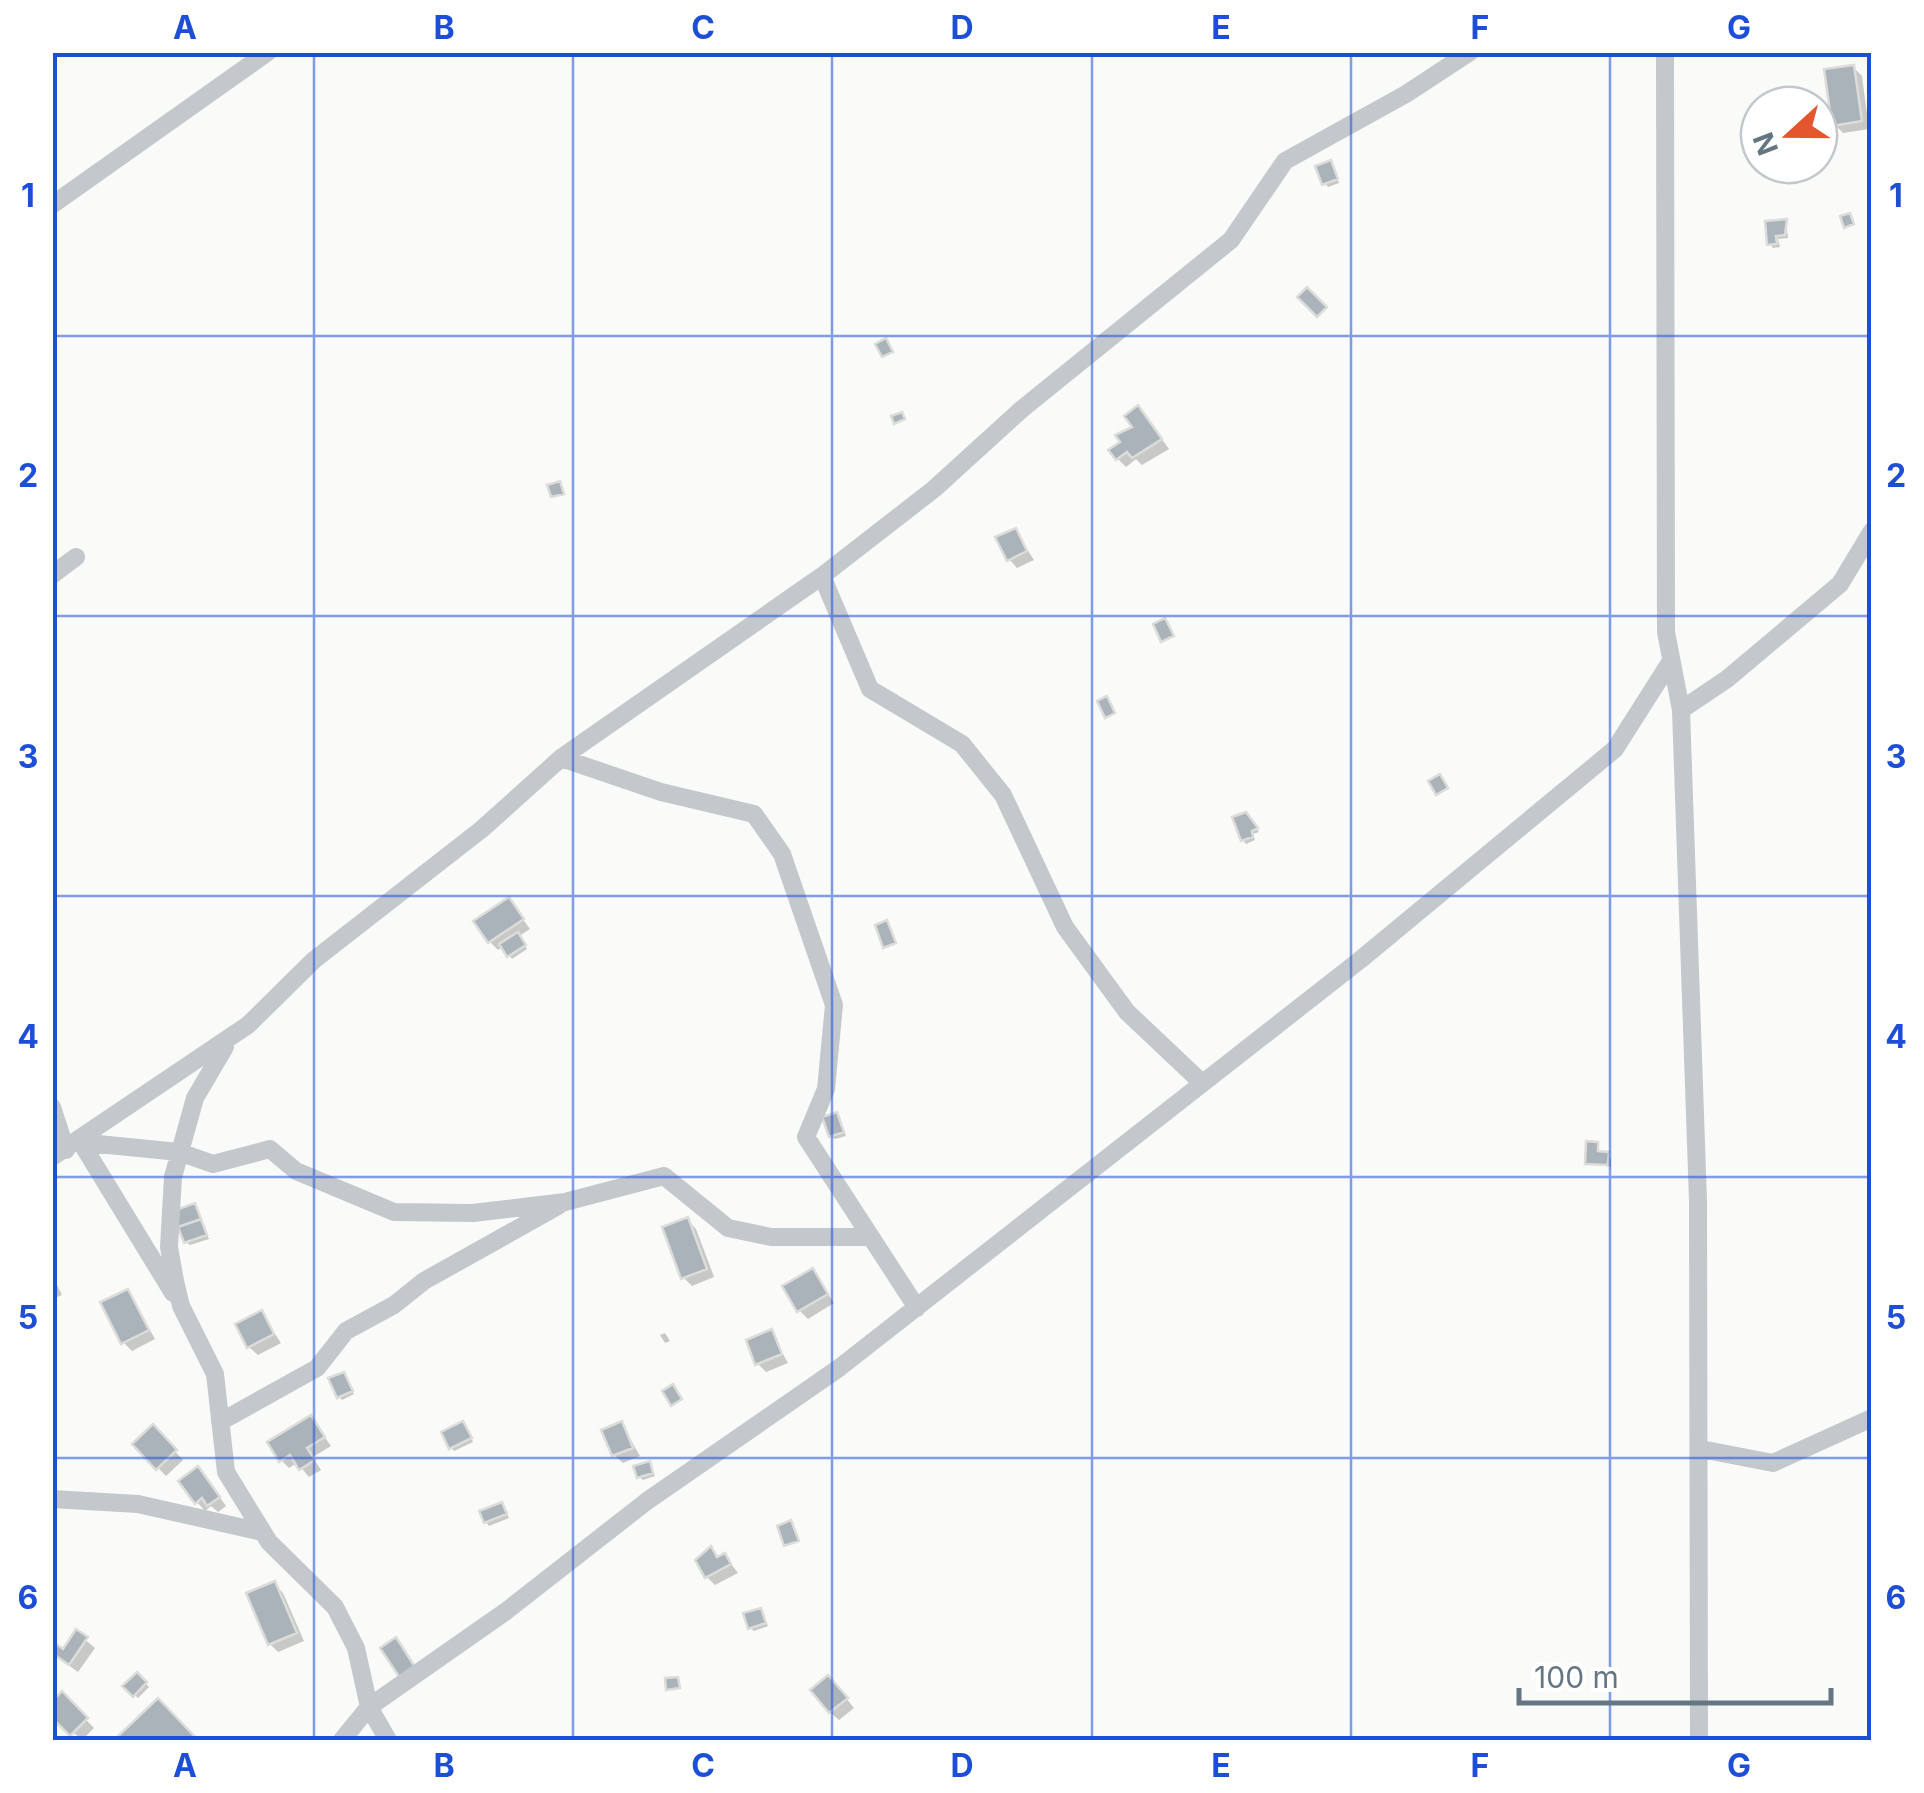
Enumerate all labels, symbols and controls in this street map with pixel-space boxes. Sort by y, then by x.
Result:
text: A [173,8,197,47]
text: B [433,8,455,47]
text: C [691,8,715,47]
text: D [950,8,974,47]
text: E [1211,8,1231,47]
text: F [1471,8,1489,47]
text: G [1727,8,1751,47]
north arrow [1739,85,1839,185]
text: N [1746,128,1785,160]
text: 1 [21,176,35,215]
text: 1 [1889,176,1903,215]
text: 2 [18,456,38,495]
text: 2 [1886,456,1906,495]
text: 3 [18,737,38,776]
text: 3 [1886,737,1906,776]
text: 4 [17,1017,39,1056]
text: 4 [1885,1017,1907,1056]
text: 5 [18,1298,38,1337]
text: 5 [1886,1298,1906,1337]
text: 6 [18,1578,38,1617]
text: 6 [1886,1578,1906,1617]
scale bar [1519,1643,1832,1705]
text: 100 m [1534,1659,1619,1695]
text: A [173,1746,197,1785]
text: B [433,1746,455,1785]
text: C [691,1746,715,1785]
text: D [950,1746,974,1785]
text: E [1211,1746,1231,1785]
text: F [1471,1746,1489,1785]
text: G [1727,1746,1751,1785]

